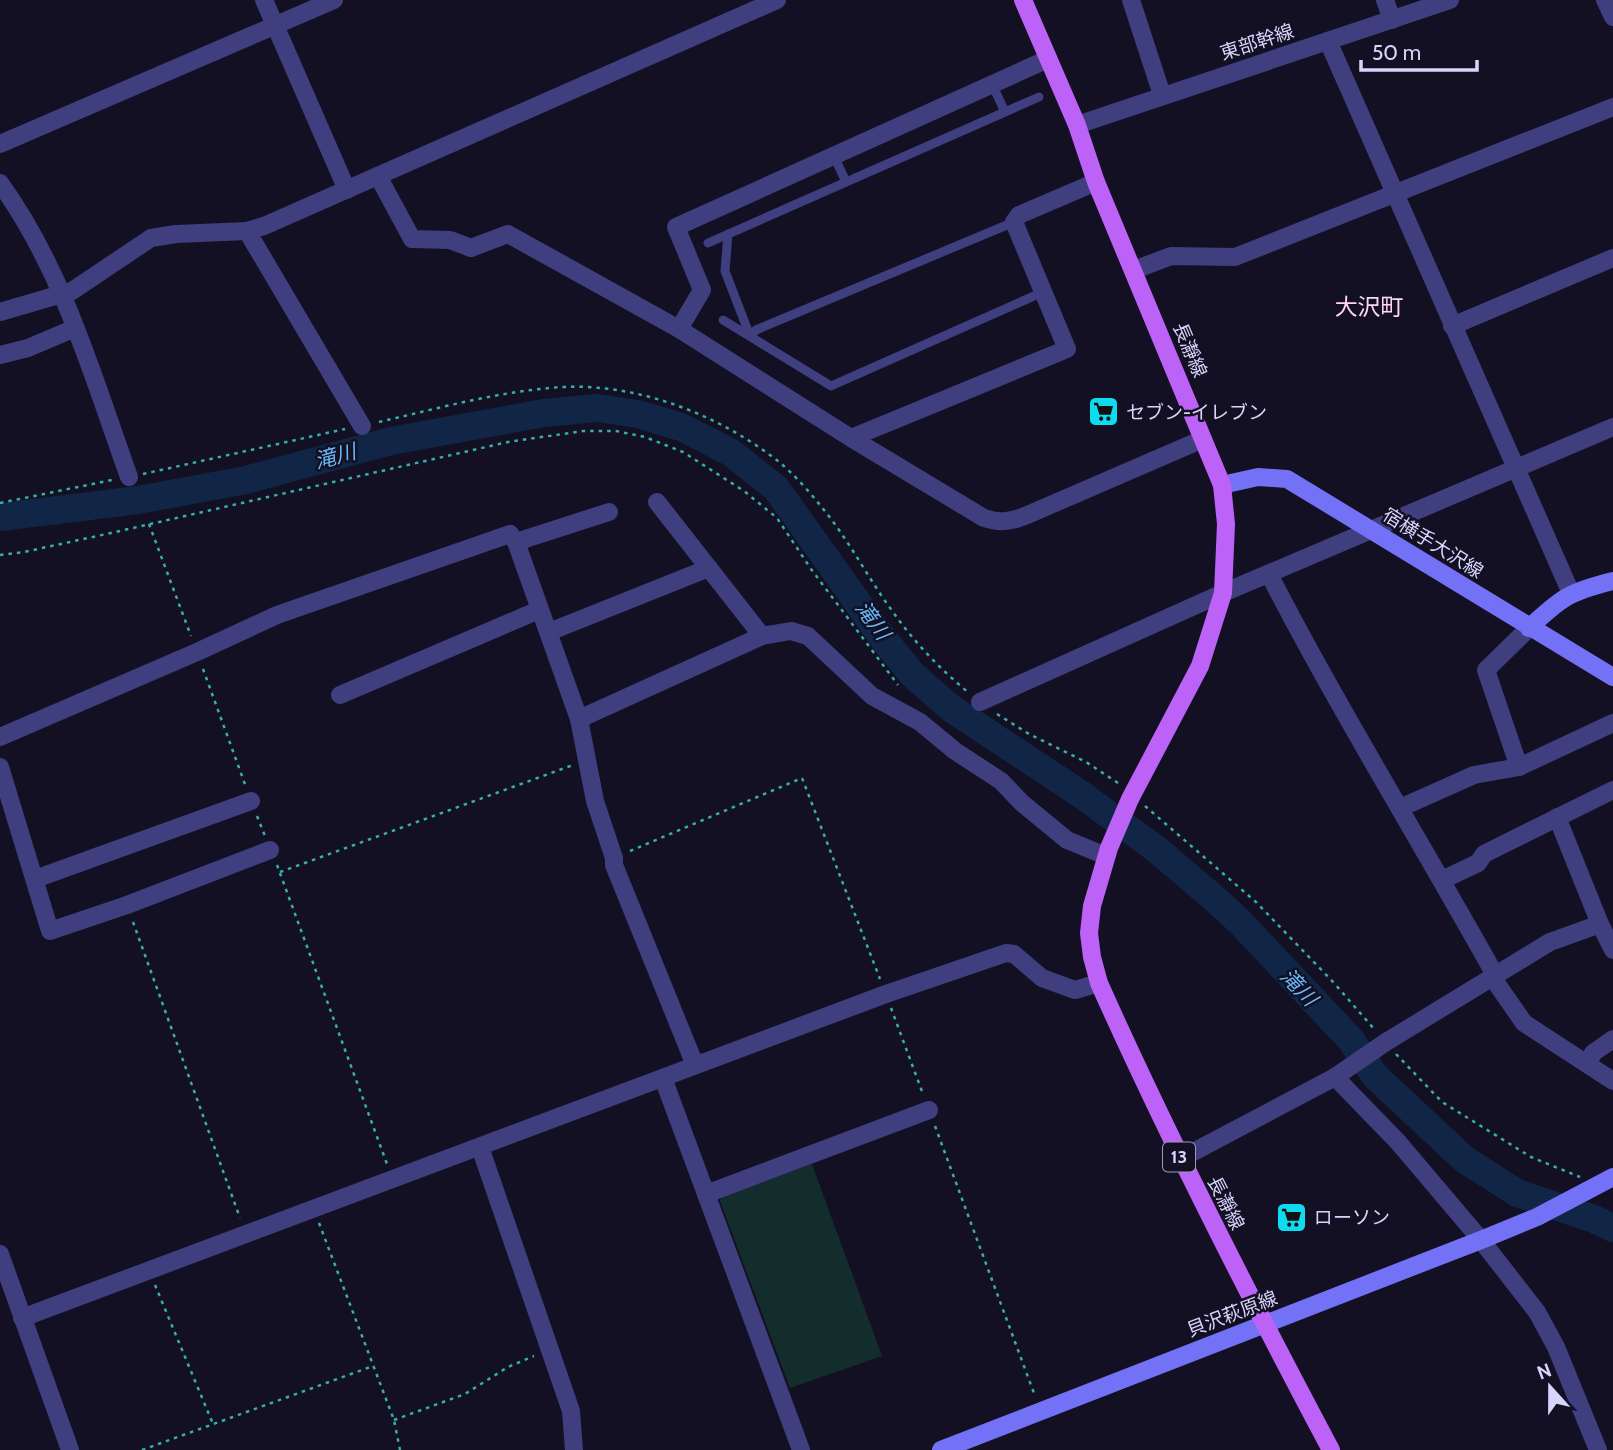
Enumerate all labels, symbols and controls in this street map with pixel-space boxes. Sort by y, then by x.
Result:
street label: 東部幹線 [1217,19,1297,65]
scale bar [1361,28,1476,72]
text: 50 m [1372,40,1421,65]
district label: 大沢町 [1335,293,1404,321]
street label: 長瀞線 [1168,319,1212,381]
supermarket icon: セブン-イレブン [1086,395,1120,429]
place label: セブン-イレブン [1126,401,1267,424]
water label: 滝川 [311,438,360,474]
street label: 宿横手大沢線 [1379,503,1487,583]
water label: 滝川 [851,596,897,646]
water label: 滝川 [1275,963,1324,1012]
road number: 13 [1163,1142,1195,1172]
street label: 長瀞線 [1203,1172,1249,1234]
supermarket icon: ローソン [1274,1200,1308,1234]
place label: ローソン [1314,1206,1390,1229]
street label: 貝沢萩原線 [1184,1286,1280,1342]
north arrow [1515,1352,1585,1422]
text: N [1534,1358,1554,1385]

